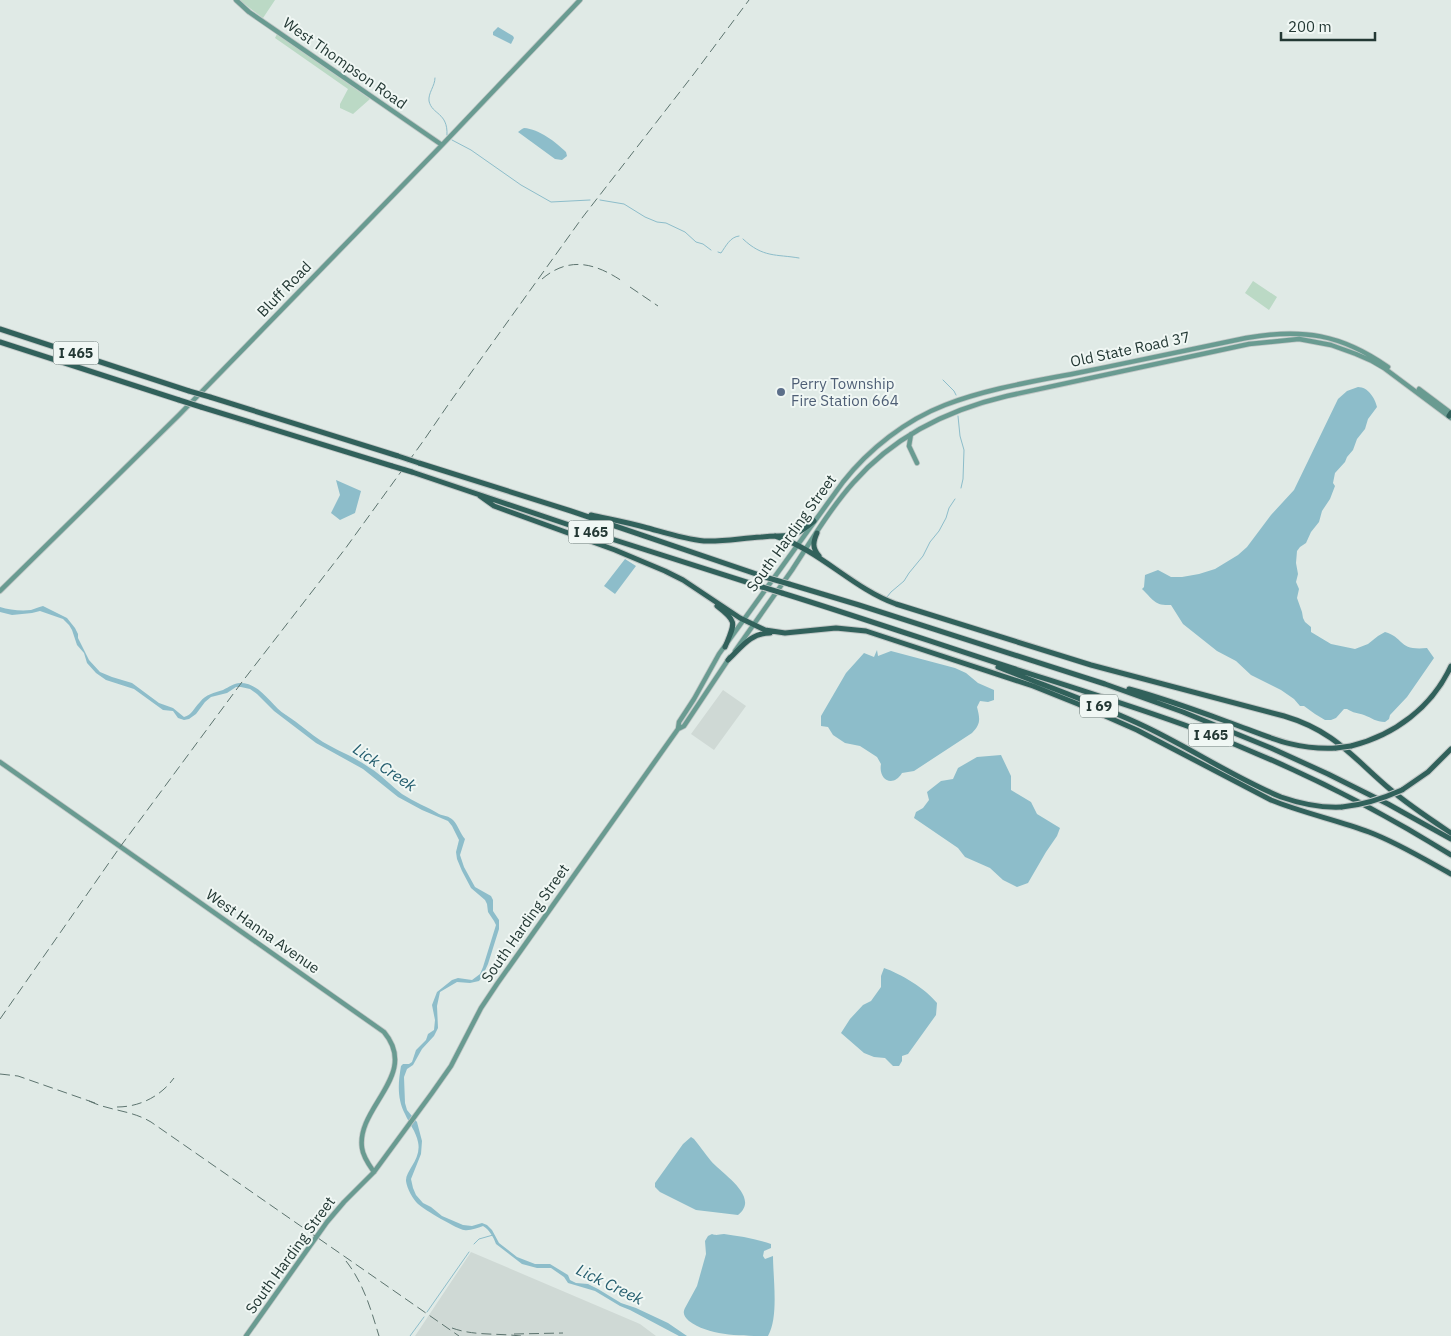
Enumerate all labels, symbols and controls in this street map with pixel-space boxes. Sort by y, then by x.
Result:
scale bar [1281,10,1375,42]
street label: West Thompson Road [279,13,411,113]
text: 200 m [1288,17,1332,36]
street label: Bluff Road [253,257,315,321]
street label: Old State Road 37 [1068,327,1192,371]
road number: I 465 [54,342,98,364]
place label: Perry Township Fire Station 664 [791,374,899,410]
marker: Perry Township Fire Station 664 [775,386,787,398]
street label: South Harding Street [742,471,840,595]
road number: I 465 [568,520,614,544]
road number: I 69 [1080,694,1118,718]
road number: I 465 [1188,724,1234,746]
water label: Lick Creek [350,739,421,796]
street label: South Harding Street [477,860,573,986]
street label: West Hanna Avenue [202,885,324,977]
street label: South Harding Street [241,1193,339,1317]
water label: Lick Creek [573,1259,647,1309]

